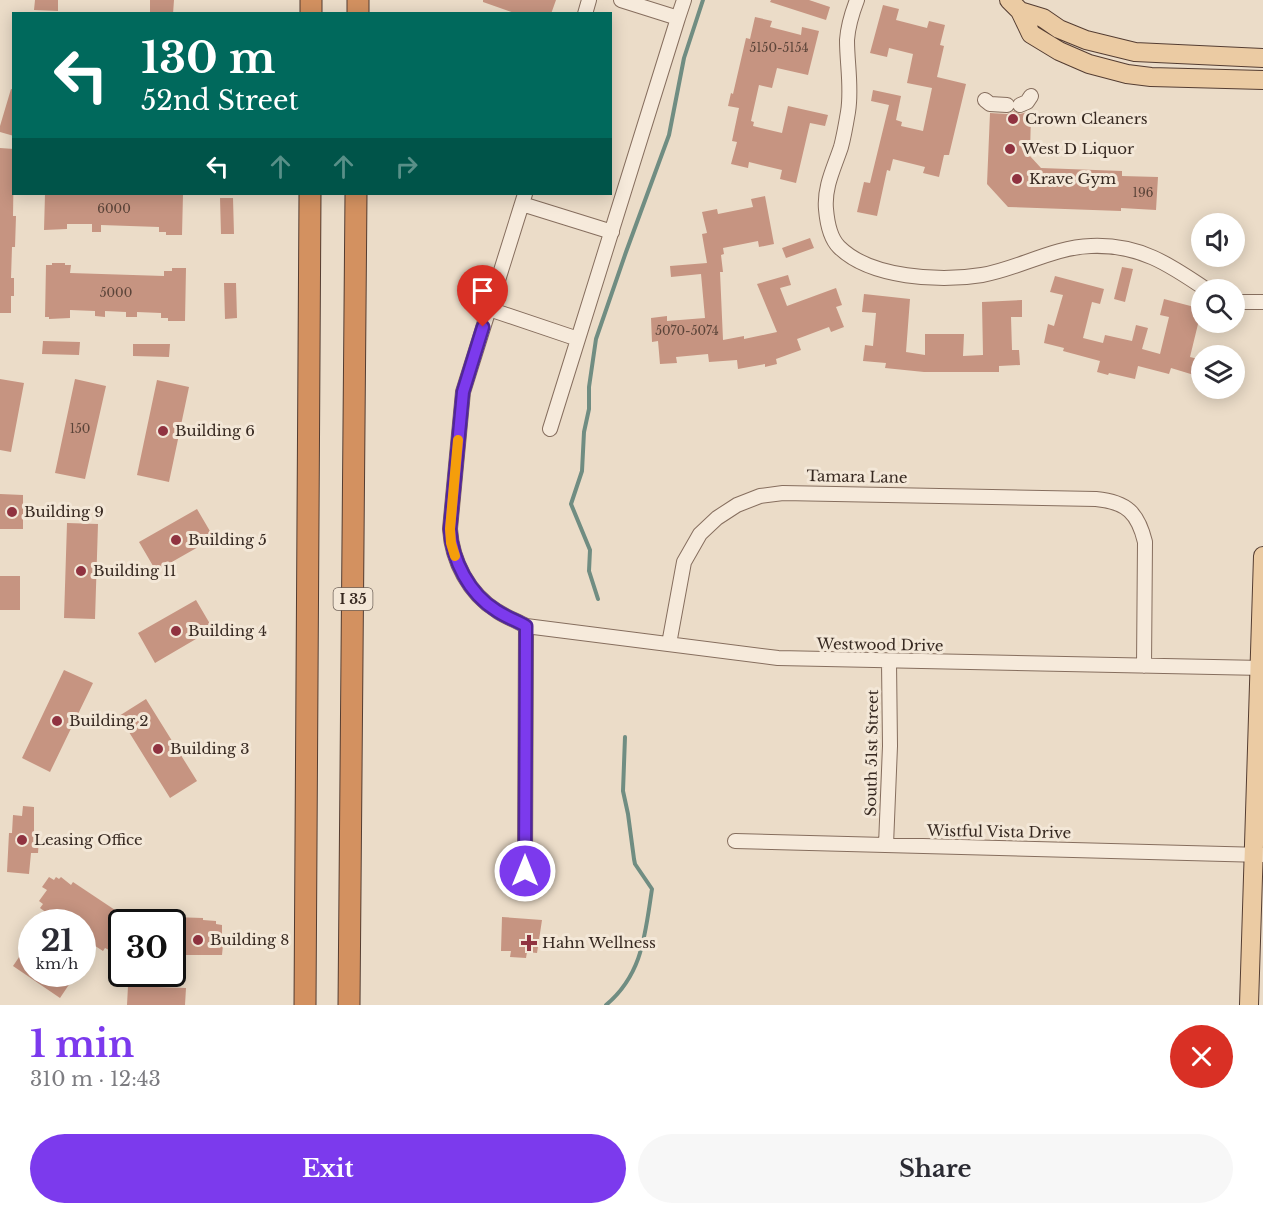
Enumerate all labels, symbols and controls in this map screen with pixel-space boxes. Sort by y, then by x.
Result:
text: 130 m [141,32,275,84]
icon: left [42,36,120,114]
house number: 5150-5154 [749,40,809,55]
text: 52nd Street [141,84,299,117]
place label: Crown Cleaners [1025,109,1148,128]
marker: Crown Cleaners [1006,112,1020,126]
place label: West D Liquor [1021,139,1135,158]
marker: West D Liquor [1003,142,1017,156]
icon: left [201,150,234,183]
icon: ahead [264,150,297,183]
icon: ahead [327,150,360,183]
icon: right [390,150,423,183]
place label: Krave Gym [1029,169,1116,188]
marker: Krave Gym [1010,172,1024,186]
house number: 196 [1133,185,1154,200]
house number: 6000 [97,201,131,216]
map controls [1191,213,1245,399]
button: sound [1191,213,1245,267]
pin [457,265,508,327]
icon: arrive [466,274,499,307]
button: search [1191,279,1245,333]
house number: 5000 [100,285,132,300]
house number: 5070-5074 [655,323,719,338]
button: layers [1191,345,1245,399]
house number: 150 [70,421,90,436]
place label: Building 6 [175,421,255,440]
marker: Building 6 [156,424,170,438]
street label: Tamara Lane [806,466,908,487]
place label: Building 9 [24,502,104,521]
marker: Building 9 [5,505,19,519]
place label: Building 5 [188,530,267,549]
marker: Building 5 [169,533,183,547]
place label: Building 11 [93,561,177,580]
marker: Building 11 [74,564,88,578]
road number: I 35 [334,588,372,610]
place label: Building 4 [188,621,267,640]
marker: Building 4 [169,624,183,638]
street label: Westwood Drive [815,634,944,655]
street label: South 51st Street [861,689,882,817]
place label: Building 2 [69,711,148,730]
marker: Building 2 [50,714,64,728]
place label: Building 3 [170,739,249,758]
marker: Building 3 [151,742,165,756]
street label: Wistful Vista Drive [926,821,1071,842]
place label: Leasing Office [34,830,143,849]
marker: Leasing Office [15,833,29,847]
position arrow [493,839,557,903]
speed limit sign: 30 [108,909,186,987]
text: 21 [41,922,73,959]
place label: Building 8 [210,930,289,949]
marker: Building 8 [191,933,205,947]
place label: Hahn Wellness [542,933,656,952]
marker: Hahn Wellness [520,934,538,952]
text: km/h [36,954,78,973]
text: 1 min [30,1022,134,1067]
button: close [1170,1025,1233,1088]
text: 310 m · 12:43 [30,1067,161,1091]
button: Exit [30,1134,626,1203]
button: Share [638,1134,1233,1203]

